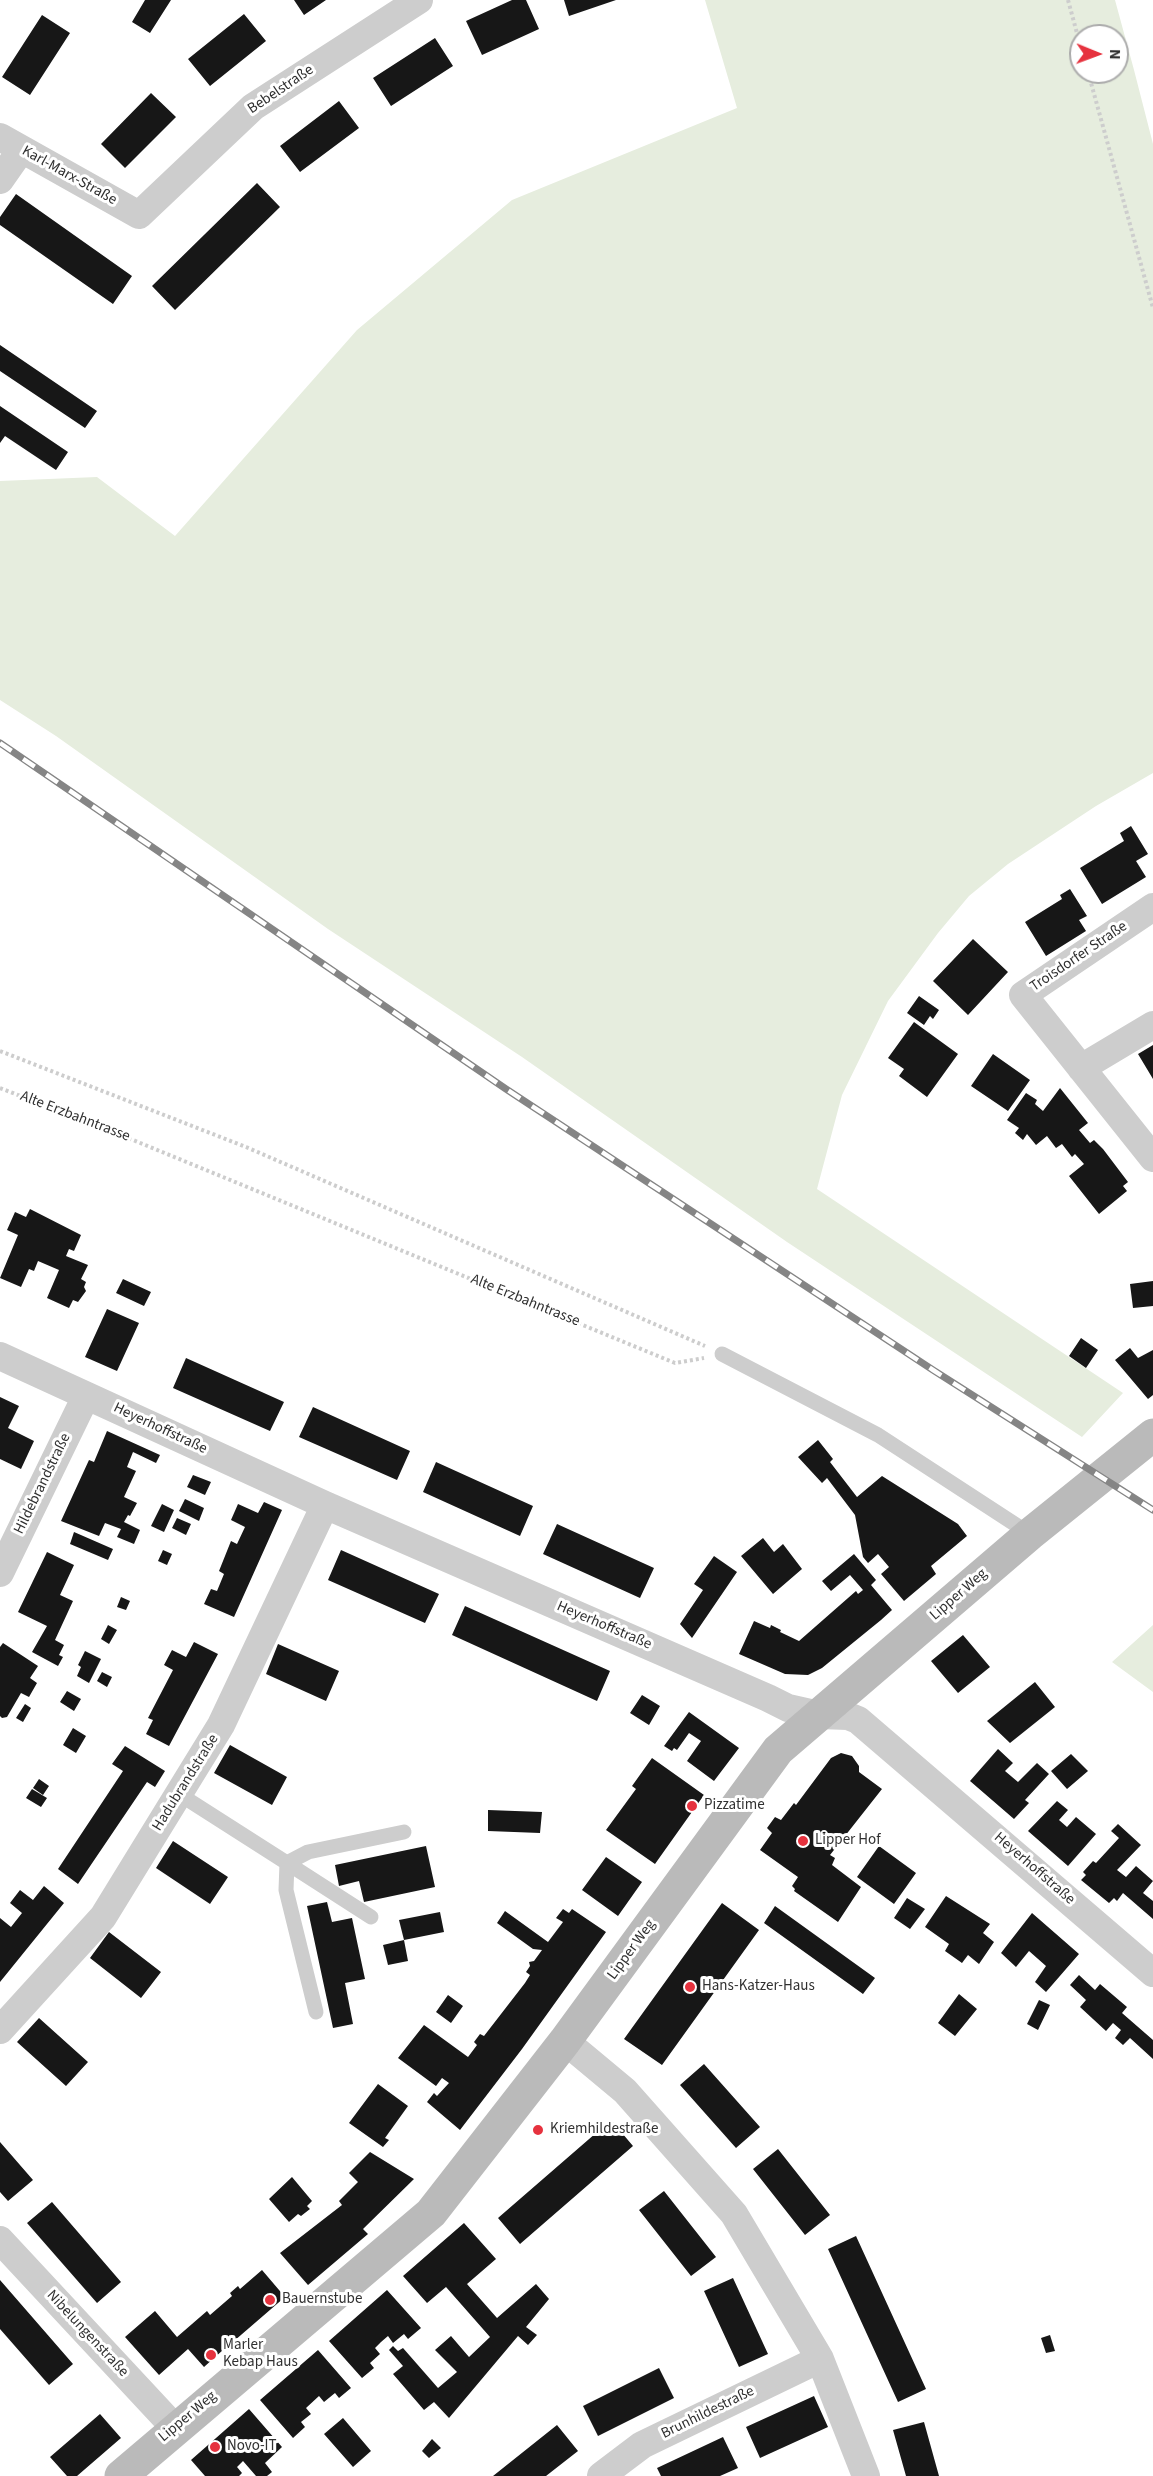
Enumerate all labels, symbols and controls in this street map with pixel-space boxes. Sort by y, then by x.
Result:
north arrow [1069,24,1129,84]
text: N [1104,49,1126,60]
street label: Bebelstraße [245,61,317,119]
street label: Karl-Marx-Straße [18,143,120,209]
street label: Troisdorfer Straße [1027,918,1131,996]
street label: Alte Erzbahntrasse [18,1088,132,1146]
street label: Alte Erzbahntrasse [468,1271,582,1331]
street label: Heyerhoffstraße [110,1399,210,1459]
street label: Hildebrandstraße [11,1431,75,1537]
street label: Lipper Weg [927,1565,991,1625]
street label: Heyerhoffstraße [554,1598,654,1654]
street label: Hadubrandstraße [149,1731,223,1835]
place label: Pizzatime [704,1797,765,1815]
marker: Pizzatime [685,1799,699,1813]
street label: Heyerhoffstraße [990,1829,1078,1909]
place label: Lipper Hof [815,1832,881,1850]
marker: Lipper Hof [796,1834,810,1848]
street label: Lipper Weg [604,1916,660,1984]
place label: Hans-Katzer-Haus [702,1978,815,1996]
marker: Hans-Katzer-Haus [683,1980,697,1994]
place label: Kriemhildestraße [550,2121,658,2139]
marker: Kriemhildestraße [531,2123,545,2137]
street label: Nibelungenstraße [42,2287,132,2381]
place label: Bauernstube [282,2291,362,2309]
marker: Bauernstube [263,2293,277,2307]
place label: Marler Kebap Haus [223,2337,298,2372]
marker: Marler Kebap Haus [204,2348,218,2362]
street label: Brunhildestraße [658,2383,758,2443]
street label: Lipper Weg [155,2388,221,2446]
place label: Novo-IT [227,2438,277,2456]
marker: Novo-IT [208,2440,222,2454]

